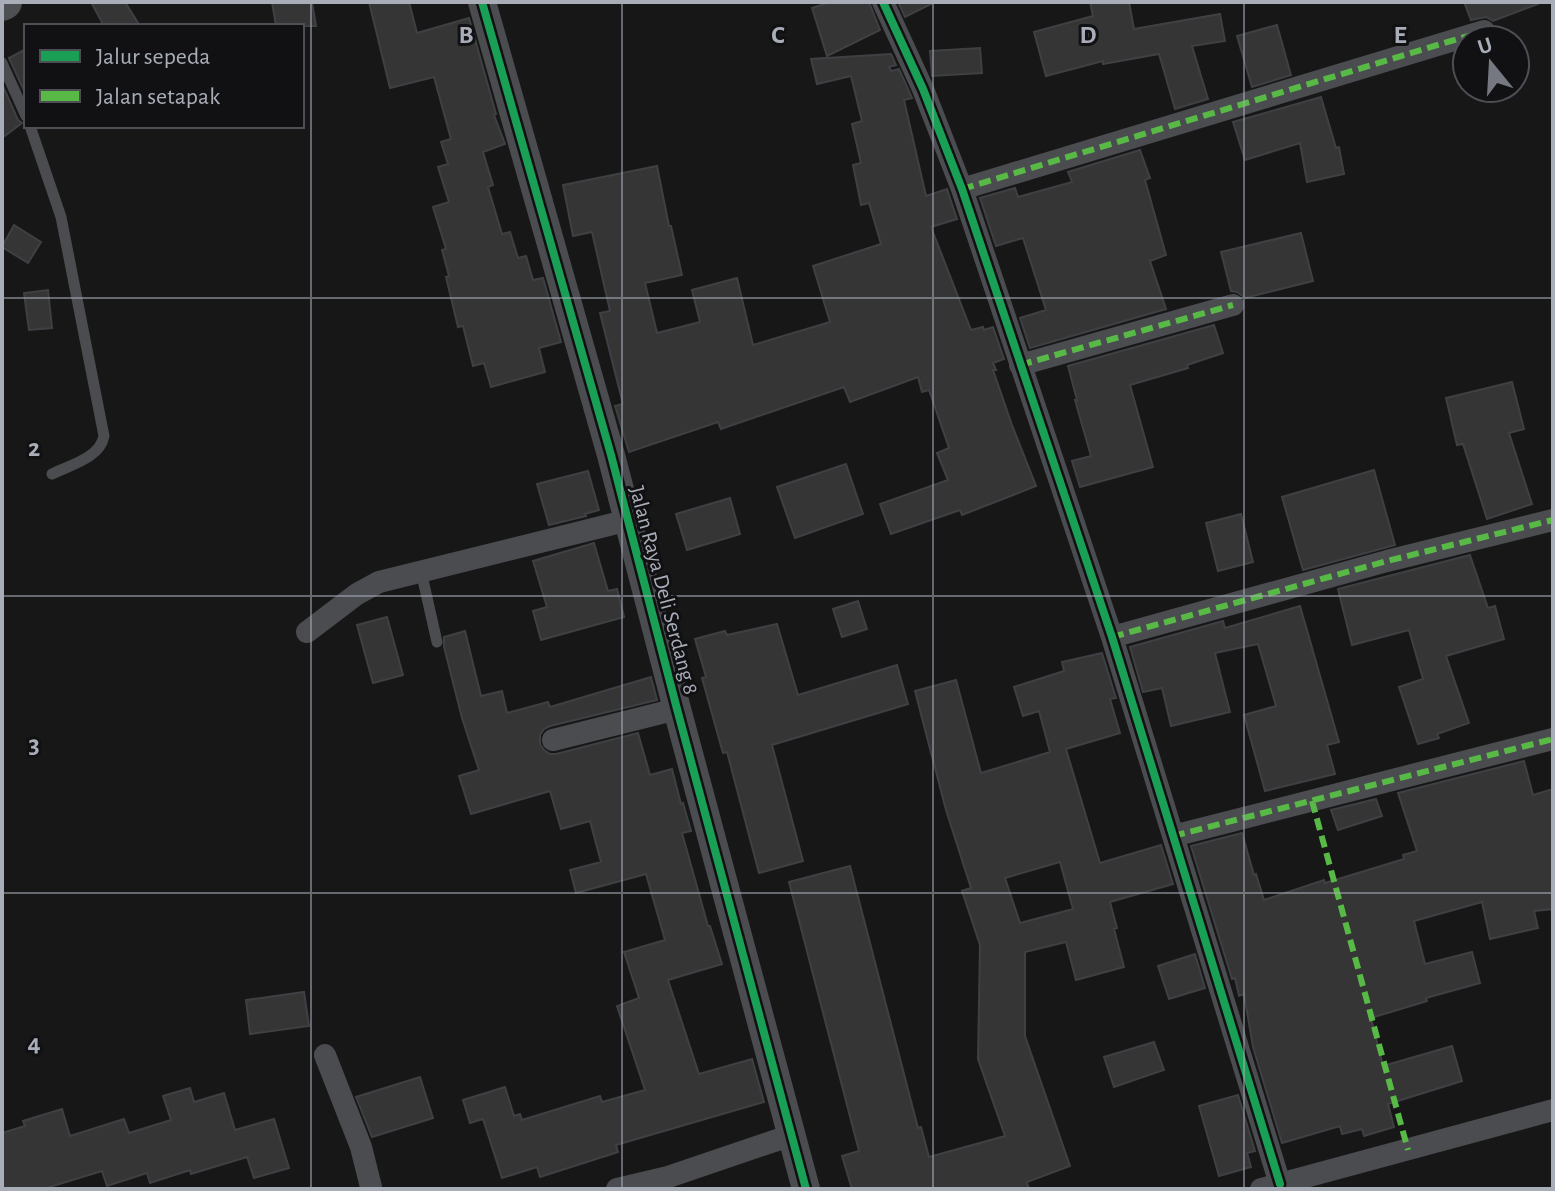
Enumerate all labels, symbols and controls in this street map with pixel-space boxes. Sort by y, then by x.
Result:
text: B [458,22,474,48]
text: C [771,22,785,48]
text: D [1079,22,1097,48]
text: E [1393,22,1407,48]
legend [24,24,304,128]
north arrow [1451,24,1531,104]
text: U [1475,33,1495,59]
text: Jalur sepeda [96,45,210,69]
text: Jalan setapak [96,85,220,109]
text: 2 [28,435,40,461]
street label: Jalan Raya Deli Serdang 8 [626,484,702,697]
text: 3 [28,732,40,758]
text: 4 [27,1030,41,1056]

